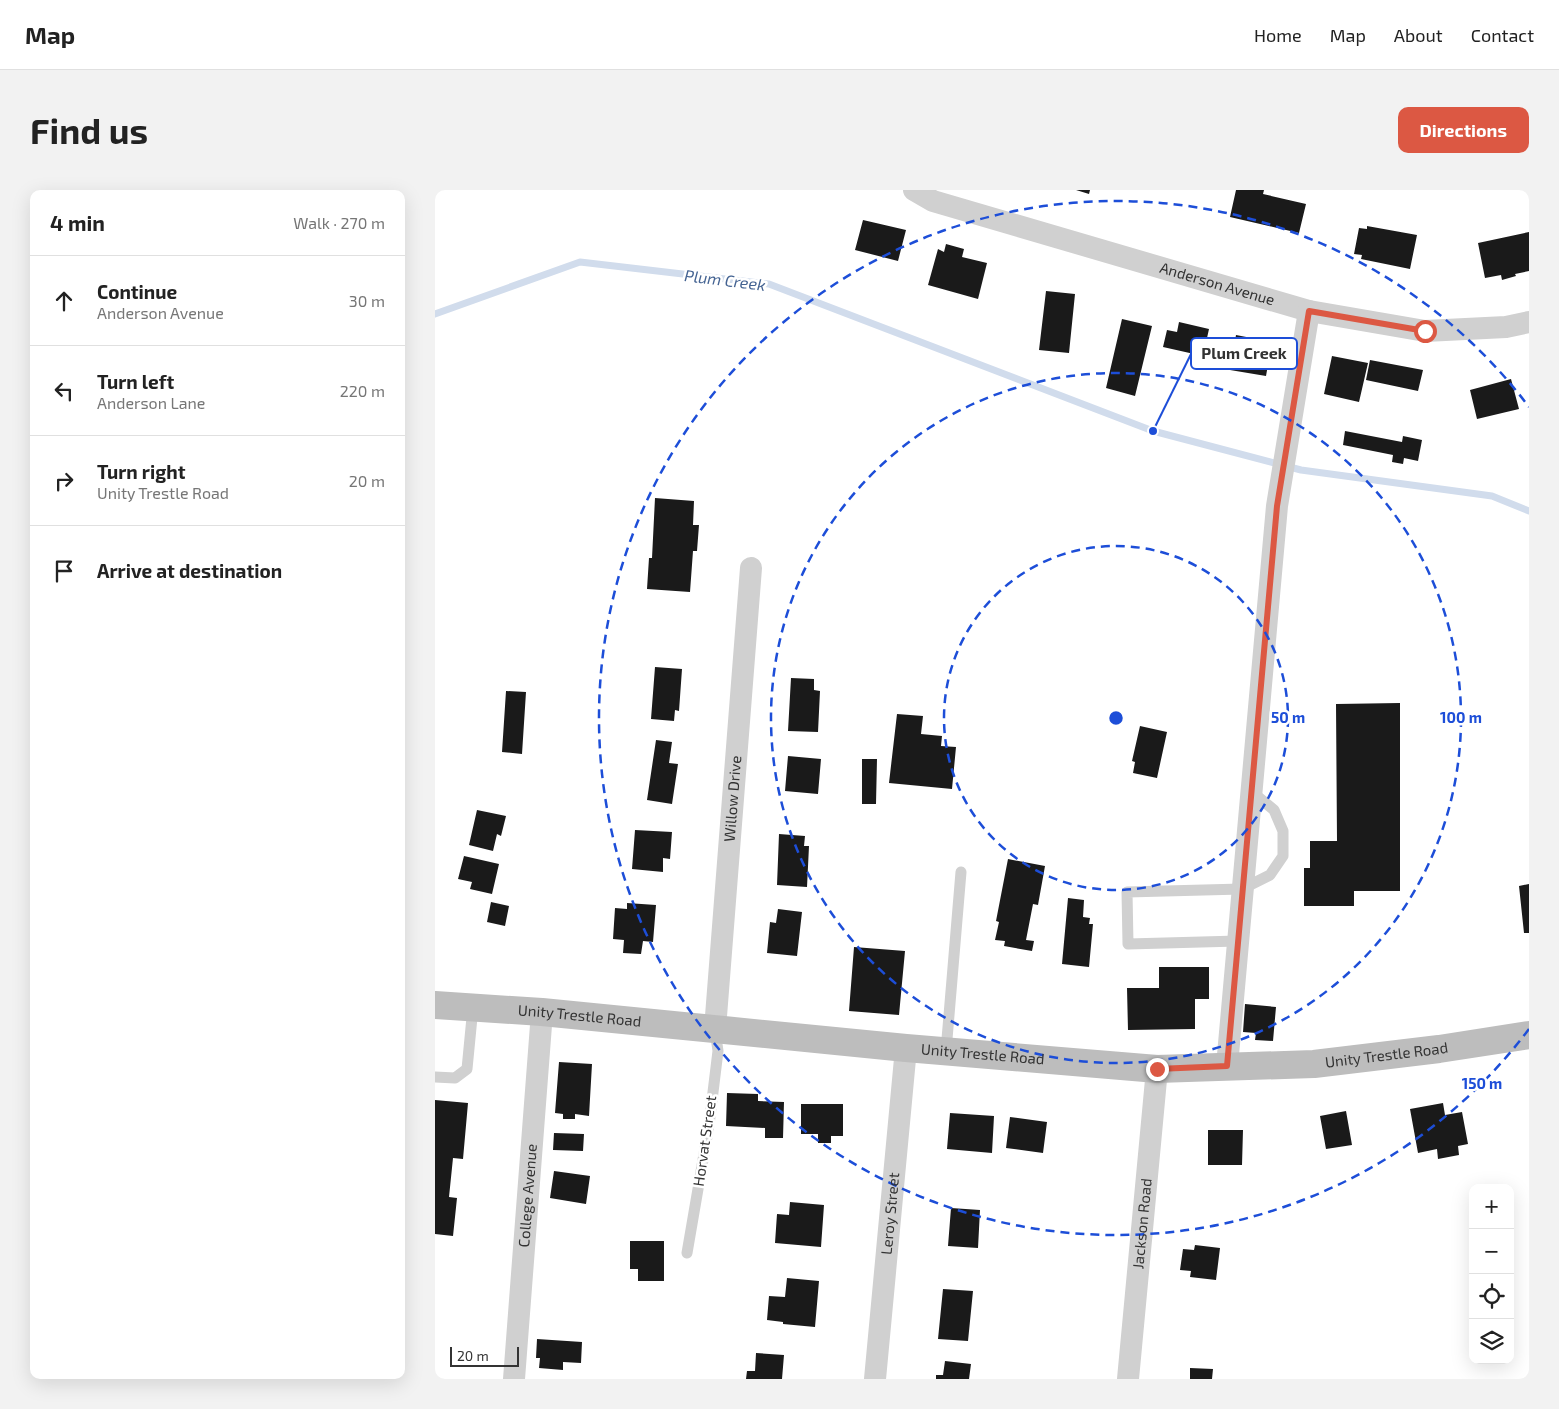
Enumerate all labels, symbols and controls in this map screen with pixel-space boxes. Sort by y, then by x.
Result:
text: Map [25,20,75,49]
text: Home [1254,24,1302,46]
text: Map [1330,24,1366,46]
text: About [1394,24,1443,46]
text: Contact [1471,24,1534,46]
button: Directions [1398,107,1529,153]
text: Find us [30,109,148,151]
text: 4 min [50,210,105,235]
text: Walk · 270 m [293,213,385,232]
street label: Anderson Avenue [1158,258,1277,309]
water label: Plum Creek [683,265,767,294]
text: Continue [97,280,177,303]
icon: ahead [50,287,78,315]
text: 30 m [349,291,385,310]
text: Anderson Avenue [97,303,224,322]
route start [1414,320,1437,343]
callout: Plum Creek [1191,338,1297,369]
text: Plum Creek [1201,343,1287,362]
text: Turn left [97,370,174,393]
icon: left [50,377,78,405]
text: 220 m [340,381,385,400]
text: Anderson Lane [97,393,205,412]
text: Turn right [97,460,185,483]
icon: right [50,467,78,495]
text: 20 m [349,471,385,490]
text: Unity Trestle Road [97,483,229,502]
icon: arrive [50,557,78,585]
text: Arrive at destination [97,559,282,582]
text: 50 m [1271,708,1305,726]
text: 100 m [1440,708,1482,726]
centre of rings [1107,709,1125,727]
street label: Willow Drive [720,755,744,842]
street label: Unity Trestle Road [517,1000,642,1030]
street label: Unity Trestle Road [1324,1038,1449,1071]
street label: Unity Trestle Road [920,1039,1045,1068]
route end [1146,1058,1169,1081]
text: 150 m [1462,1074,1502,1092]
street label: Horvat Street [689,1094,719,1187]
street label: College Avenue [514,1143,540,1248]
street label: Leroy Street [877,1171,902,1256]
street label: Jackson Road [1128,1177,1155,1270]
map controls [1469,1184,1514,1364]
button: + [1469,1184,1514,1229]
button: − [1469,1229,1514,1274]
button: locate [1469,1274,1514,1319]
button: layers [1469,1319,1514,1364]
scale bar [450,1344,519,1367]
text: 20 m [457,1347,489,1364]

